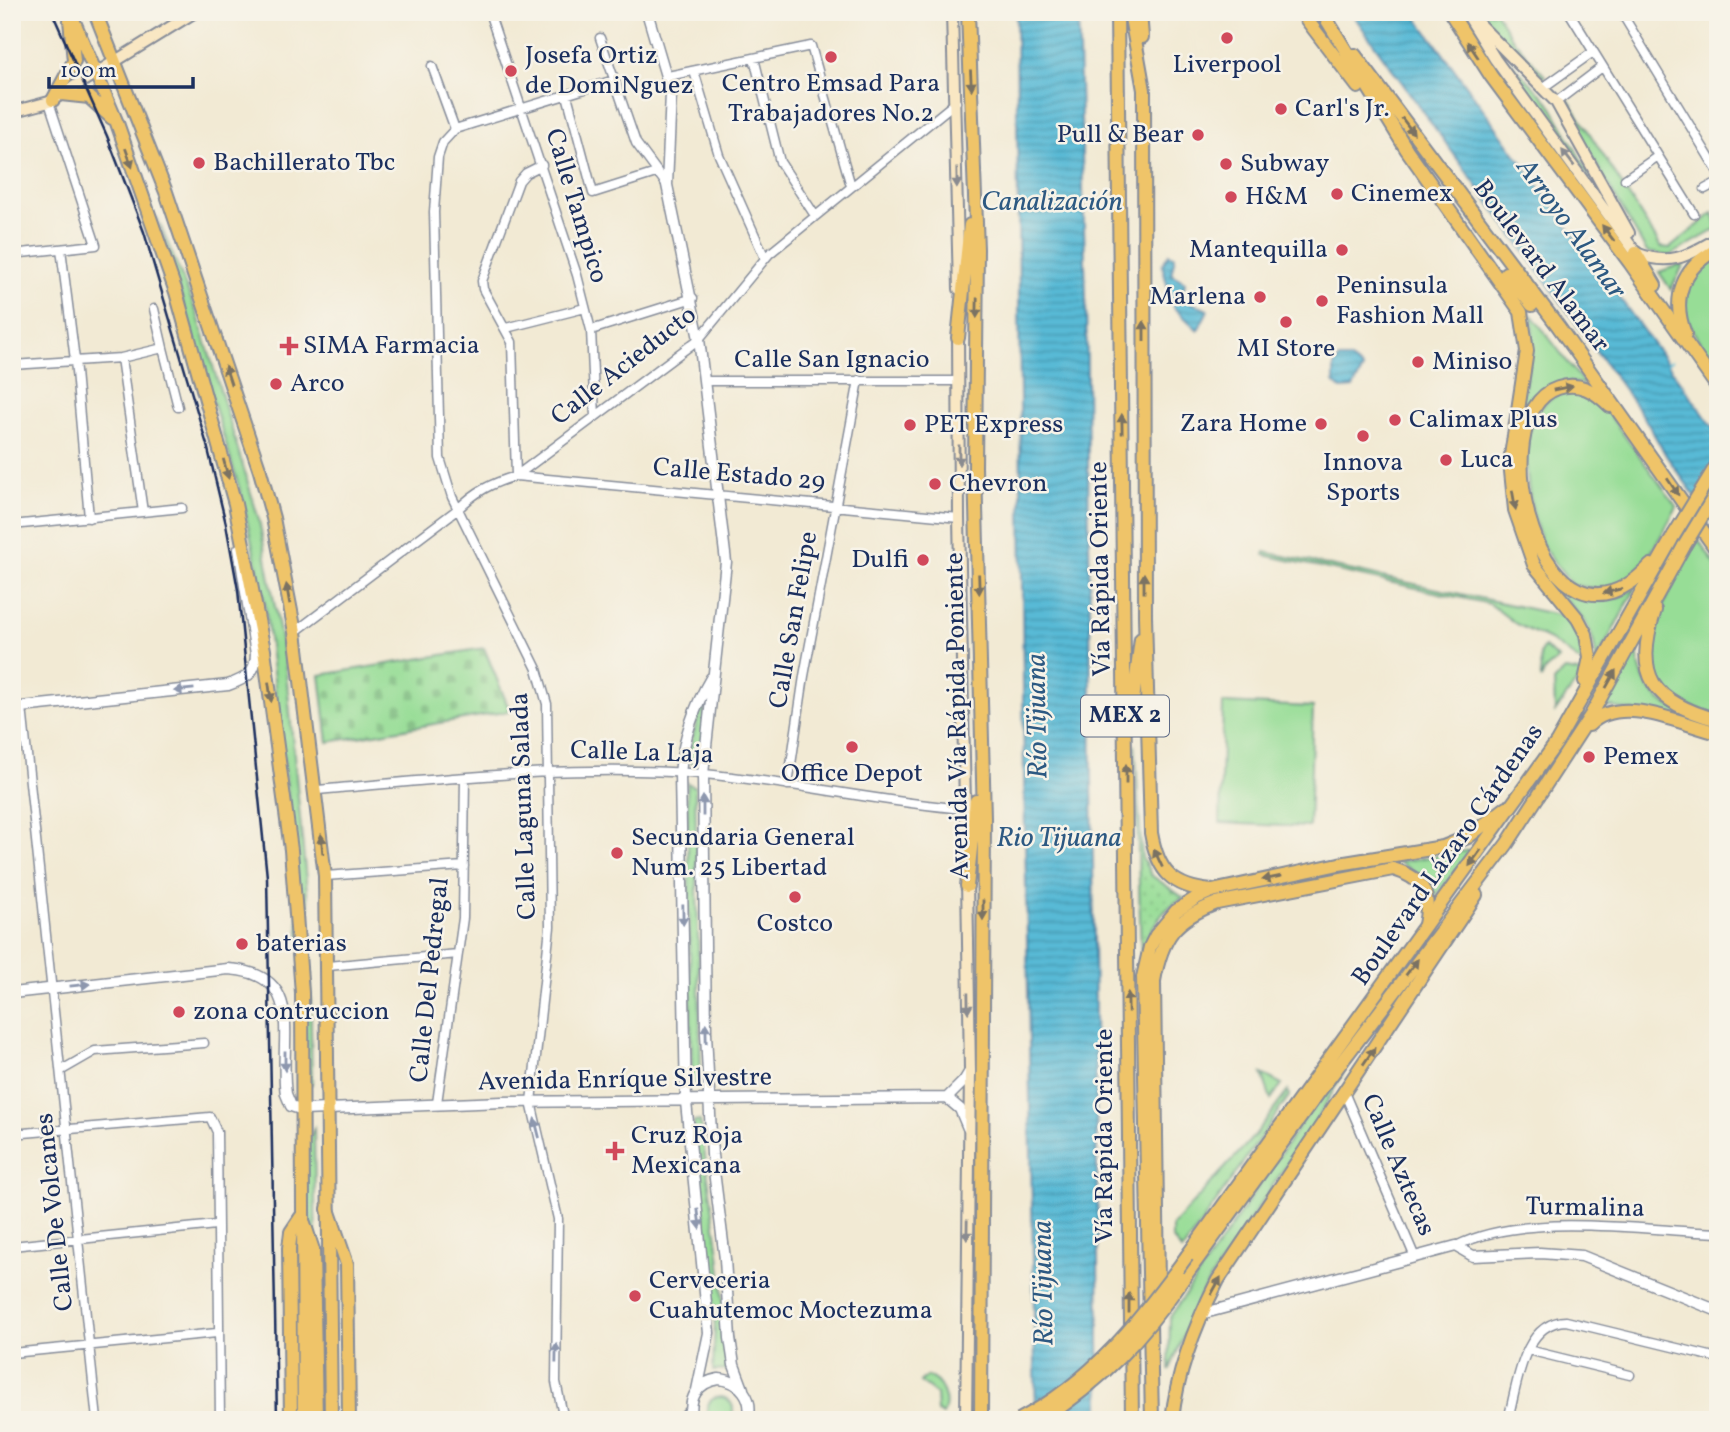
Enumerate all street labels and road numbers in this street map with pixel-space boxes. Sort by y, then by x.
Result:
street label: Calle Tampico [535,124,617,288]
street label: Boulevard Alamar [1464,172,1618,360]
street label: Calle Acieducto [543,298,705,434]
street label: Calle San Ignacio [734,342,930,378]
street label: Calle Estado 29 [651,450,827,500]
street label: Vía Rápida Oriente [1081,461,1121,677]
street label: Calle San Felipe [761,529,827,711]
street label: Avenida Vía Rápida Poniente [937,552,979,880]
street label: Calle Laguna Salada [502,692,546,920]
road number: MEX 2 [1081,696,1169,736]
street label: Boulevard Lázaro Cárdenas [1344,717,1552,993]
street label: Calle La Laja [570,733,714,773]
street label: Calle Del Pedregal [401,876,459,1084]
street label: Vía Rápida Oriente [1087,1028,1123,1244]
street label: Avenida Enríque Silvestre [478,1059,772,1101]
street label: Calle Aztecas [1352,1088,1444,1242]
street label: Calle De Volcanes [27,1111,83,1313]
street label: Turmalina [1525,1189,1645,1227]

